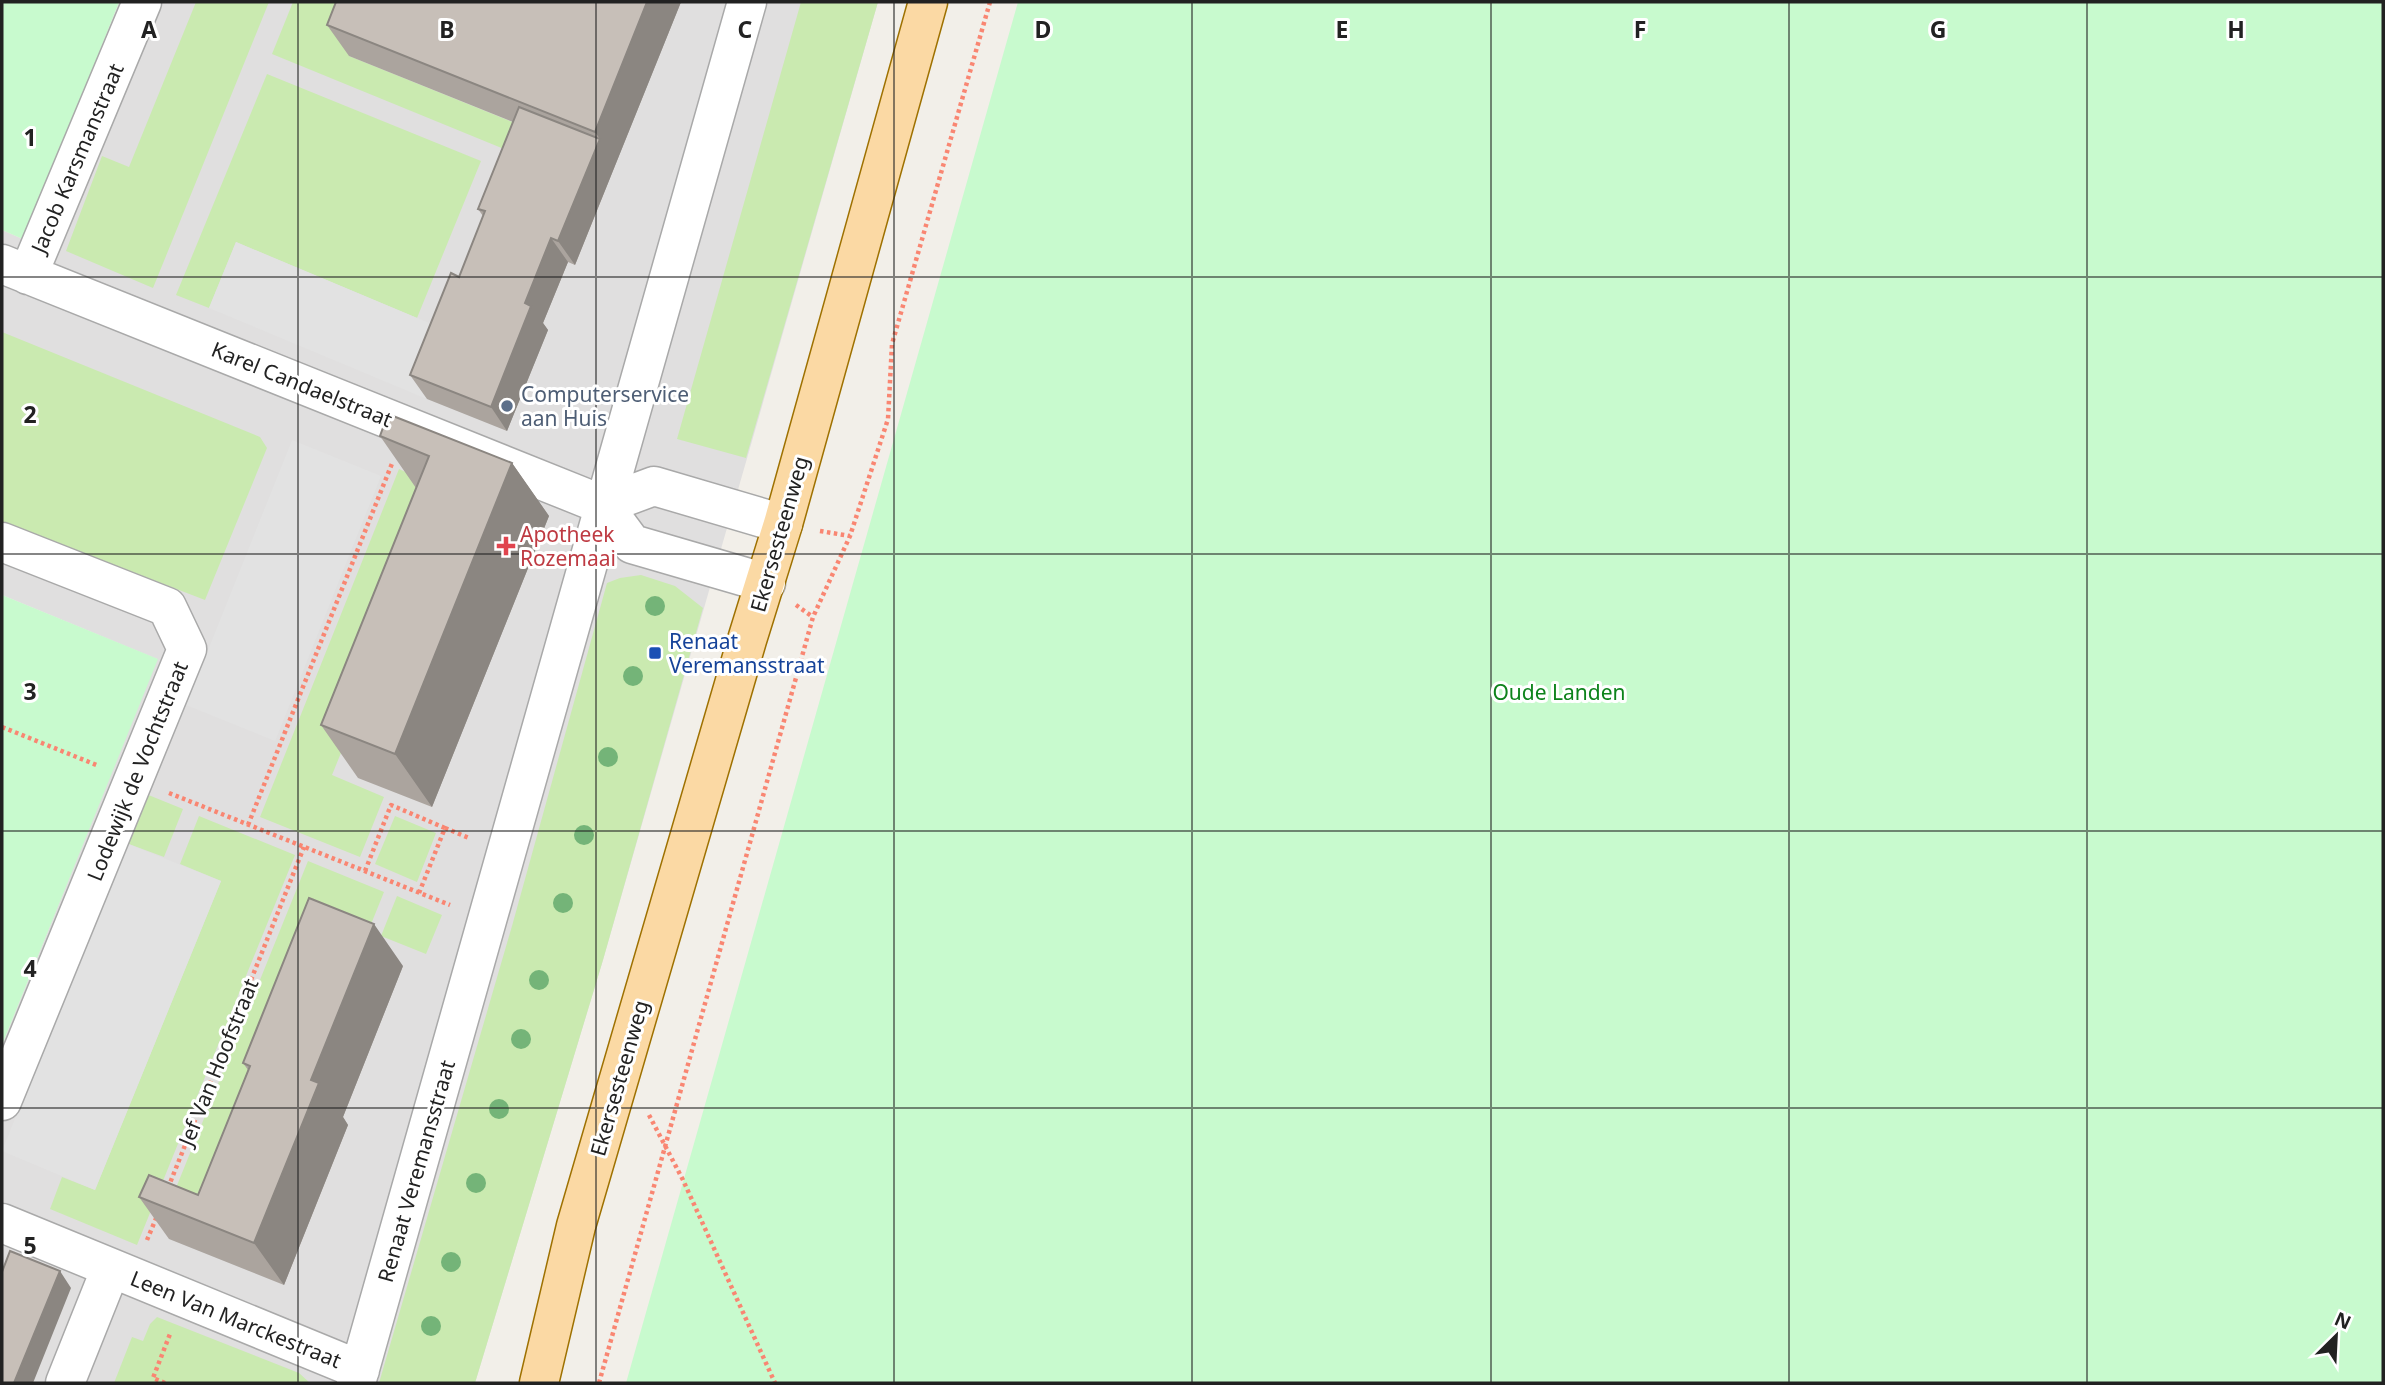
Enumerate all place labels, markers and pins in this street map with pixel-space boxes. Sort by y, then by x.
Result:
place label: Computerservice aan Huis [521,380,689,432]
marker: Computerservice aan Huis [499,398,515,414]
place label: Apotheek Rozemaai [520,520,616,572]
marker: Apotheek Rozemaai [498,538,514,554]
place label: Renaat Veremansstraat [669,627,825,679]
marker: Renaat Veremansstraat [647,645,663,661]

